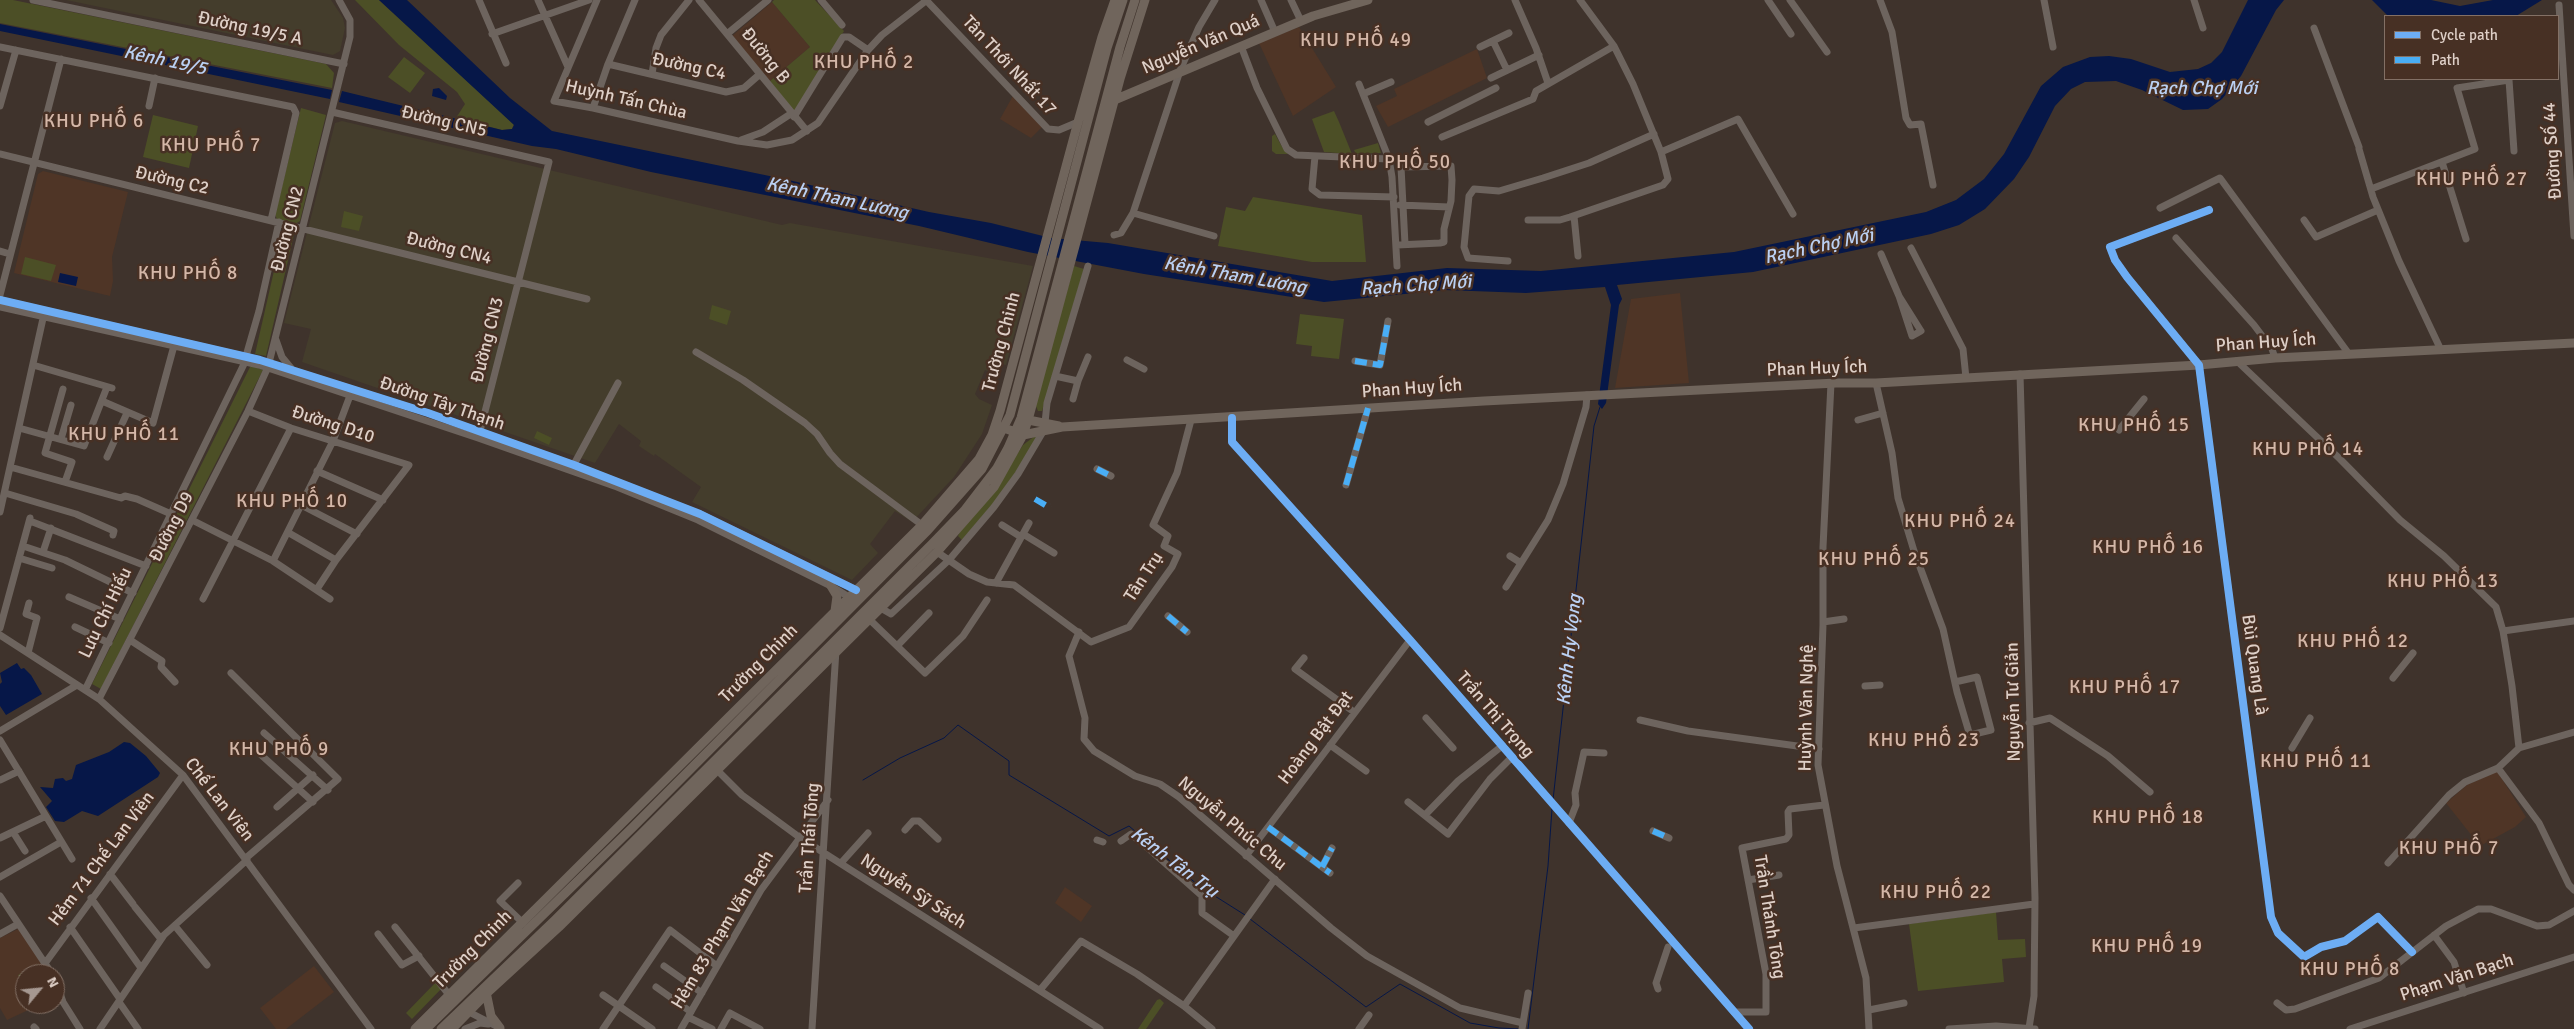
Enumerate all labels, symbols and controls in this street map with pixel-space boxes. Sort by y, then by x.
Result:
street label: Đường 19/5 A [196,7,304,51]
street label: Nguyễn Văn Quá [1139,10,1263,80]
street label: Tân Thới Nhất 17 [957,12,1061,120]
legend [2384,15,2559,80]
street label: Đường B [736,24,794,88]
text: Cycle path [2431,26,2498,44]
district label: KHU PHỐ 49 [1299,30,1413,52]
water label: Kênh 19/5 [121,41,209,81]
street label: Đường C4 [650,49,728,85]
text: Path [2431,51,2460,69]
district label: KHU PHỐ 2 [813,52,915,74]
street label: Huỳnh Tấn Chùa [563,76,689,124]
water label: Rạch Chợ Mới [2147,78,2257,100]
street label: Đường CN5 [399,102,489,142]
street label: Đường Số 44 [2539,102,2567,200]
district label: KHU PHỐ 6 [43,111,145,133]
district label: KHU PHỐ 7 [160,135,262,157]
district label: KHU PHỐ 50 [1338,152,1452,174]
street label: Đường C2 [133,162,211,200]
district label: KHU PHỐ 27 [2415,169,2529,191]
water label: Kênh Tham Lương [764,173,910,225]
street label: Đường CN2 [267,184,309,274]
water label: Rạch Chợ Mới [1762,224,1876,270]
street label: Đường CN4 [404,228,494,270]
water label: Kênh Tham Lương [1162,252,1308,300]
district label: KHU PHỐ 8 [137,263,239,285]
water label: Rạch Chợ Mới [1360,271,1472,301]
street label: Trường Chinh [978,290,1026,394]
street label: Đường CN3 [467,295,509,385]
street label: Phan Huy Ích [2215,329,2317,357]
street label: Phan Huy Ích [1766,356,1868,382]
street label: Đường Tây Thạnh [376,372,508,436]
street label: Phan Huy Ích [1361,375,1463,403]
street label: Đường D10 [289,401,377,449]
district label: KHU PHỐ 15 [2077,415,2191,437]
district label: KHU PHỐ 11 [67,424,181,446]
district label: KHU PHỐ 14 [2251,439,2365,461]
street label: Đường D9 [145,488,199,566]
district label: KHU PHỐ 10 [235,491,349,513]
district label: KHU PHỐ 24 [1903,511,2017,533]
district label: KHU PHỐ 16 [2091,537,2205,559]
street label: Tân Trụ [1120,548,1168,606]
district label: KHU PHỐ 25 [1817,549,1931,571]
street label: Lưu Chí Hiếu [75,564,137,662]
district label: KHU PHỐ 13 [2386,571,2500,593]
water label: Kênh Hy Vọng [1553,593,1587,707]
street label: Bùi Quang Là [2236,613,2272,717]
street label: Trường Chinh [715,620,803,708]
district label: KHU PHỐ 12 [2296,631,2410,653]
street label: Nguyễn Tư Giản [2002,642,2026,762]
street label: Huỳnh Văn Nghệ [1795,644,1819,772]
street label: Trần Thị Trọng [1451,667,1539,763]
district label: KHU PHỐ 17 [2068,677,2182,699]
street label: Hoàng Bật Đạt [1274,687,1358,789]
district label: KHU PHỐ 23 [1867,730,1981,752]
district label: KHU PHỐ 9 [228,739,330,761]
district label: KHU PHỐ 11 [2259,751,2373,773]
street label: Chế Lan Viên [180,754,258,846]
street label: Nguyễn Phúc Chu [1173,772,1291,876]
street label: Trần Thái Tông [795,782,825,894]
street label: Hẻm 71 Chế Lan Viên [44,788,160,930]
district label: KHU PHỐ 18 [2091,807,2205,829]
water label: Kênh Tân Trụ [1126,823,1222,903]
district label: KHU PHỐ 7 [2398,838,2500,860]
street label: Hẻm 83 Phạm Văn Bạch [667,847,779,1013]
street label: Nguyễn Sỹ Sách [856,850,970,934]
street label: Trần Thánh Tông [1749,853,1789,981]
district label: KHU PHỐ 22 [1879,882,1993,904]
street label: Trường Chinh [429,906,517,994]
district label: KHU PHỐ 19 [2090,936,2204,958]
street label: Phạm Văn Bạch [2397,949,2517,1007]
district label: KHU PHỐ 8 [2299,959,2401,981]
north arrow [15,964,65,1014]
text: N [43,974,63,990]

